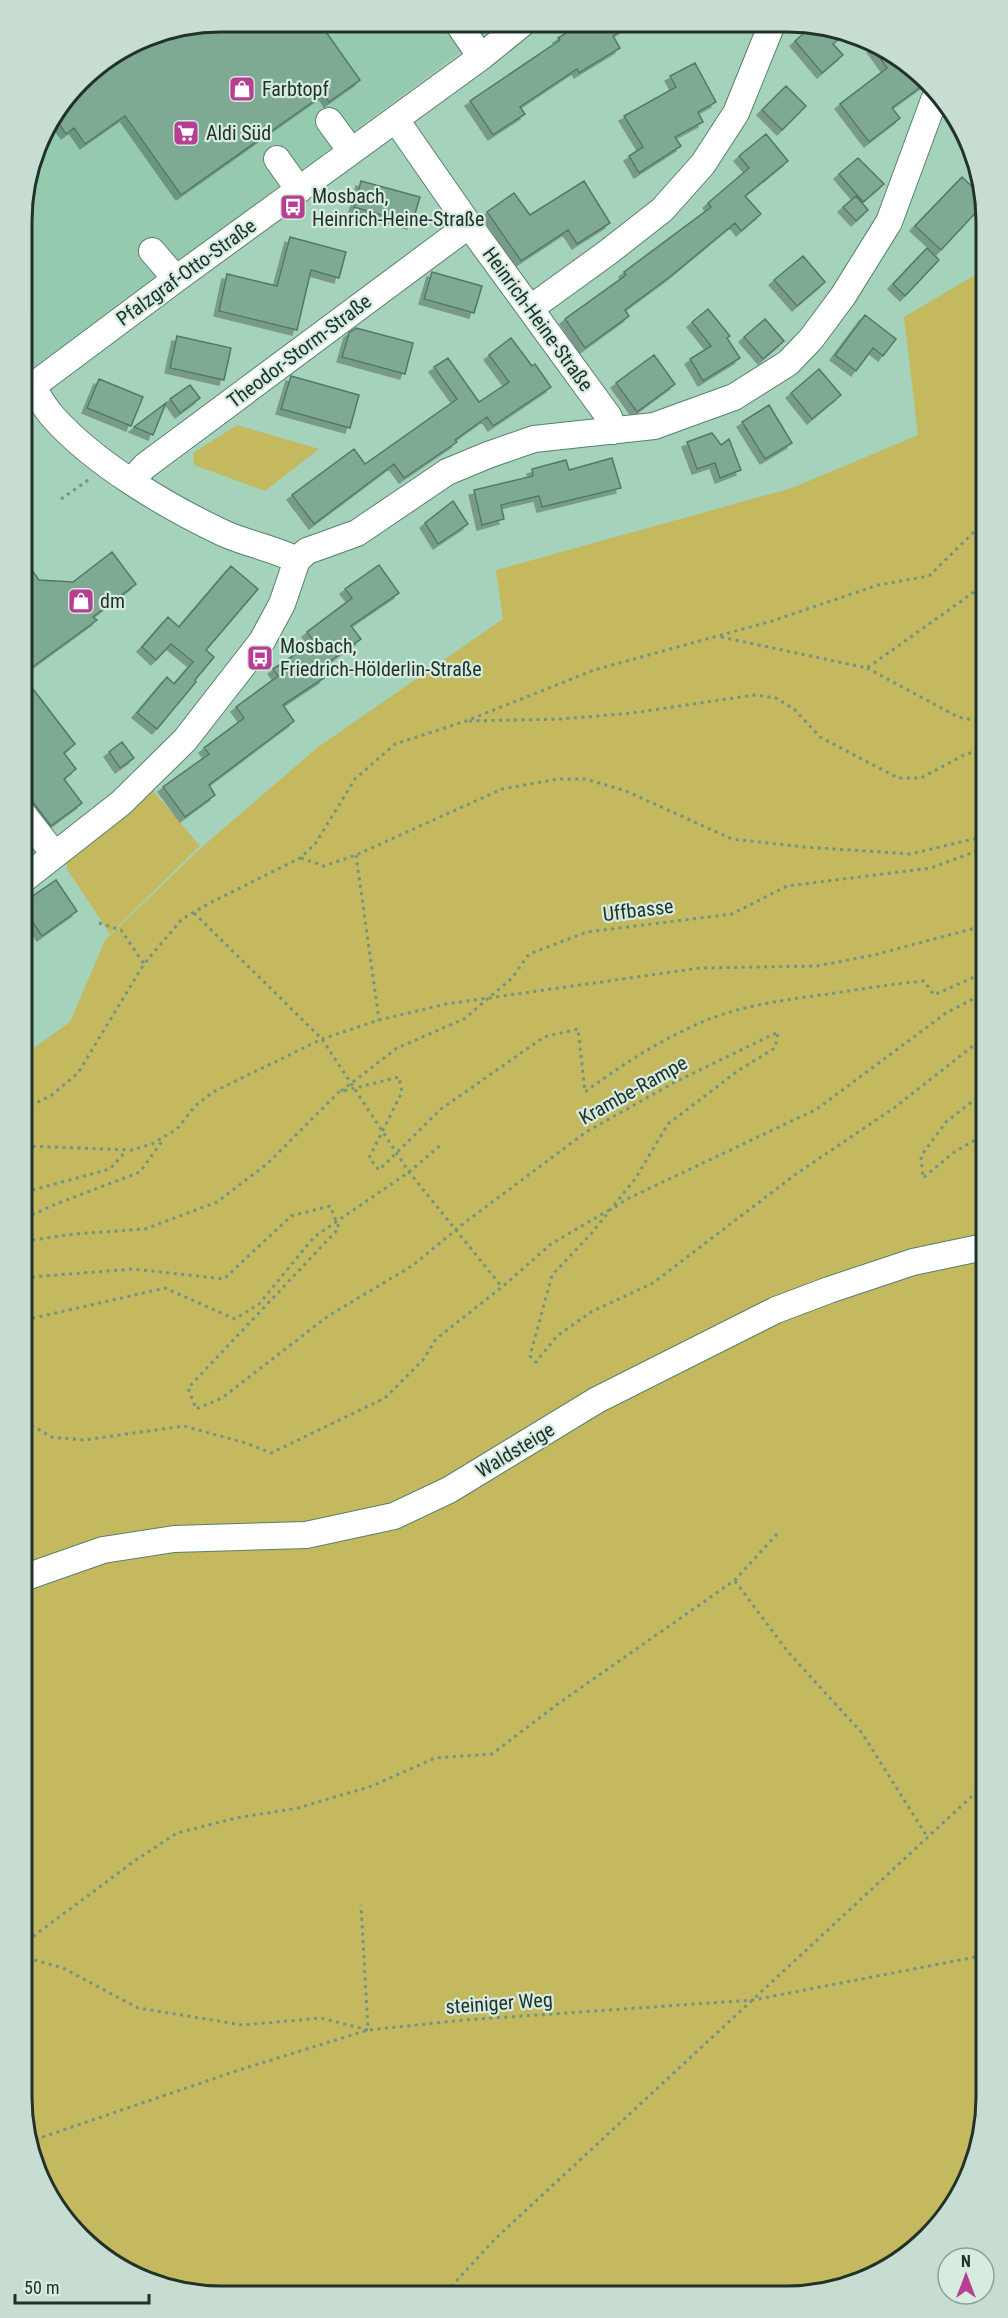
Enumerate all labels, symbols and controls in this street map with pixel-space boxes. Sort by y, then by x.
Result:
shop icon: Farbtopf [227,74,257,104]
place label: Farbtopf [262,77,329,101]
supermarket icon: Aldi Süd [171,118,201,148]
place label: Aldi Süd [206,121,271,145]
place label: Mosbach, Heinrich-Heine-Straße [312,184,484,231]
bus stop icon: Mosbach, Heinrich-Heine-Straße [278,192,308,222]
street label: Pfalzgraf-Otto-Straße [112,213,260,331]
street label: Heinrich-Heine-Straße [478,242,598,396]
street label: Theodor-Storm-Straße [222,289,376,413]
shop icon: dm [66,586,96,616]
place label: dm [100,589,125,613]
place label: Mosbach, Friedrich-Hölderlin-Straße [280,634,482,681]
bus stop icon: Mosbach, Friedrich-Hölderlin-Straße [245,643,275,673]
street label: Uffbasse [601,894,675,926]
street label: Krambe-Rampe [575,1050,691,1130]
street label: Waldsteige [471,1417,559,1483]
street label: steiniger Weg [445,1987,553,2019]
north arrow [936,2246,996,2306]
text: N [961,2252,971,2271]
scale bar [15,2267,148,2305]
text: 50 m [24,2277,59,2298]

